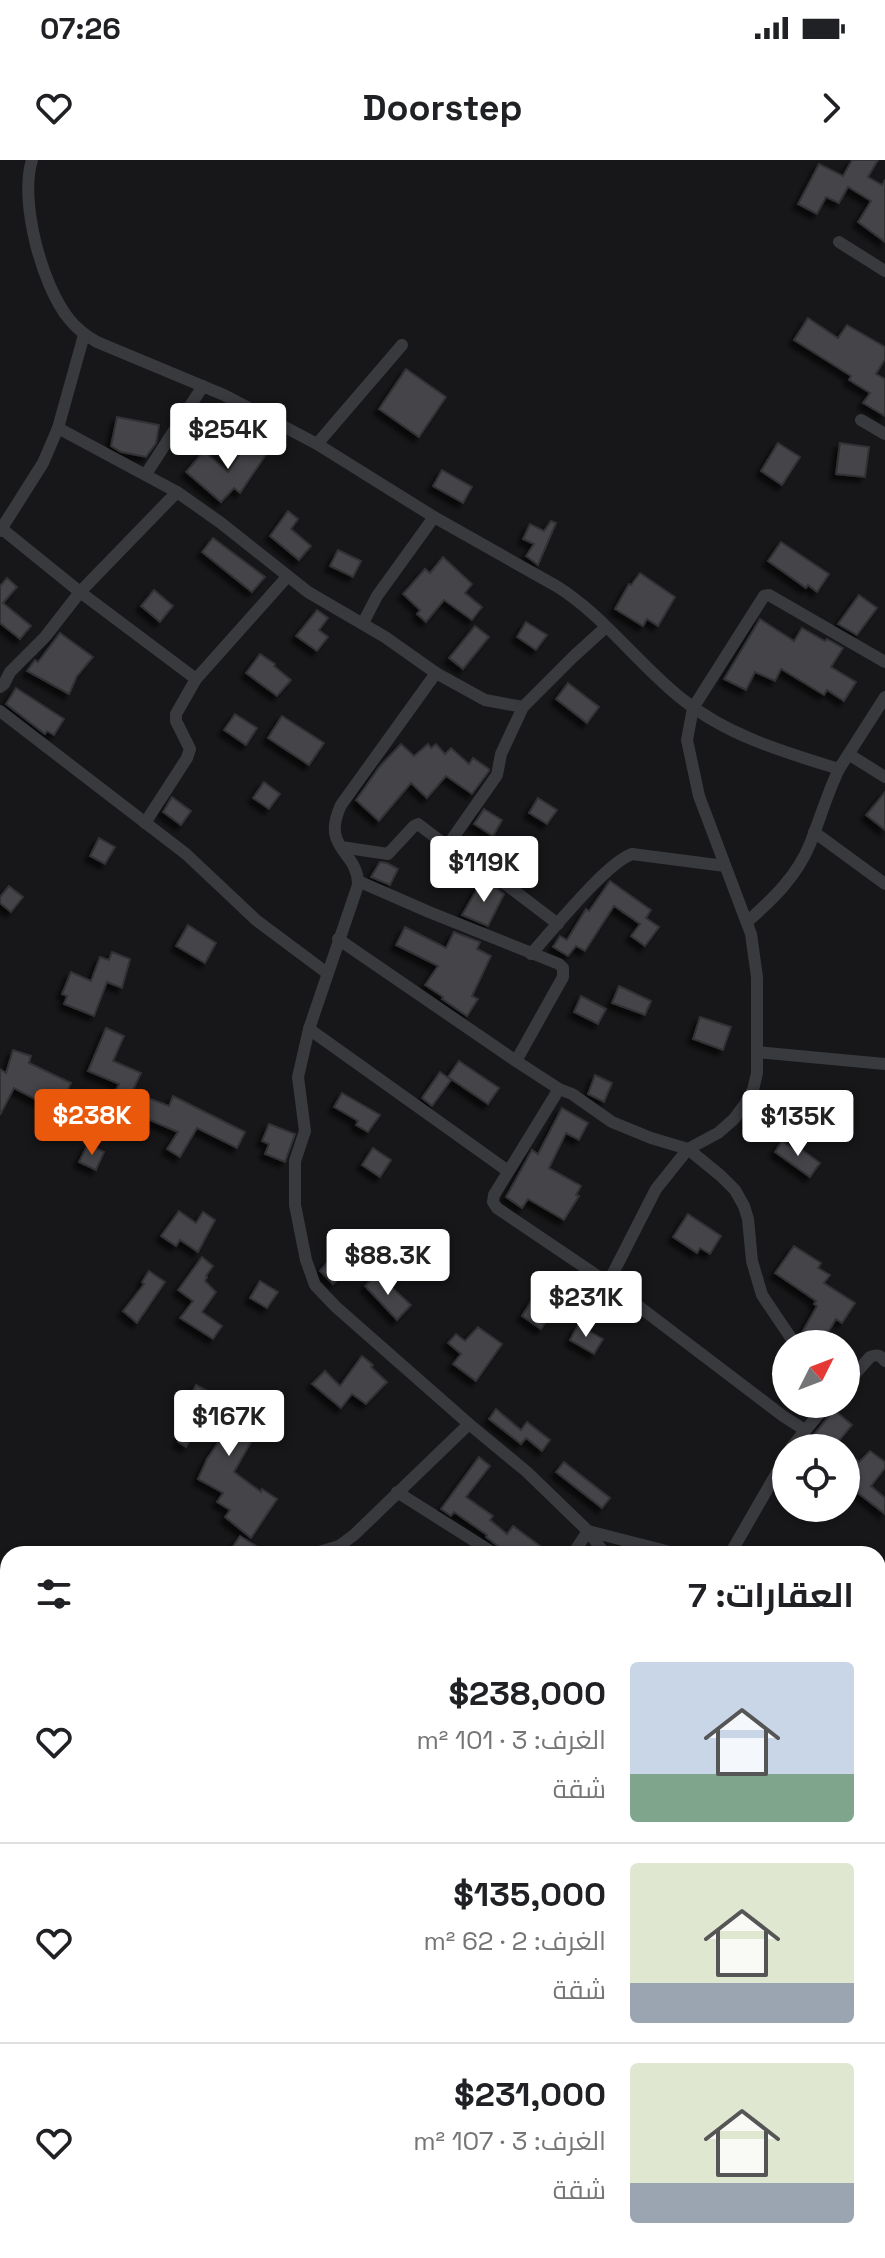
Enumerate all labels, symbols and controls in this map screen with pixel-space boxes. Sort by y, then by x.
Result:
text: 07:26 [40,9,121,48]
text: Doorstep [363,85,522,131]
icon: heart [32,86,76,130]
icon: forward [809,86,853,130]
pin: $254K [172,403,284,471]
text: $254K [188,412,268,446]
pin: $119K [428,836,540,904]
text: $119K [448,845,520,879]
pin: $238K [36,1089,148,1157]
pin: $135K [742,1090,854,1158]
text: $238K [53,1098,131,1132]
text: $135K [760,1099,836,1133]
pin: $88.3K [323,1229,453,1297]
text: $88.3K [345,1238,431,1272]
pin: $231K [530,1271,642,1339]
text: $231K [549,1280,623,1314]
north arrow [772,1330,860,1418]
map controls [772,1330,860,1522]
pin: $167K [173,1390,285,1458]
text: $167K [192,1399,266,1433]
button: locate [772,1434,860,1522]
icon: filters [32,1572,76,1616]
text: العقارات: 7 [688,1574,854,1617]
text: $238,000 [448,1672,606,1715]
icon: home [694,1694,790,1790]
icon: heart [32,1720,76,1764]
text: الغرف: 3 · 101 m² [416,1723,606,1757]
text: شقة [553,1772,606,1806]
text: $135,000 [453,1873,606,1916]
icon: home [694,1895,790,1991]
icon: heart [32,1921,76,1965]
text: الغرف: 2 · 62 m² [423,1924,606,1958]
text: شقة [553,1973,606,2007]
text: $231,000 [454,2073,606,2116]
icon: home [694,2095,790,2191]
icon: heart [32,2121,76,2165]
text: الغرف: 3 · 107 m² [413,2124,606,2158]
text: شقة [553,2173,606,2207]

